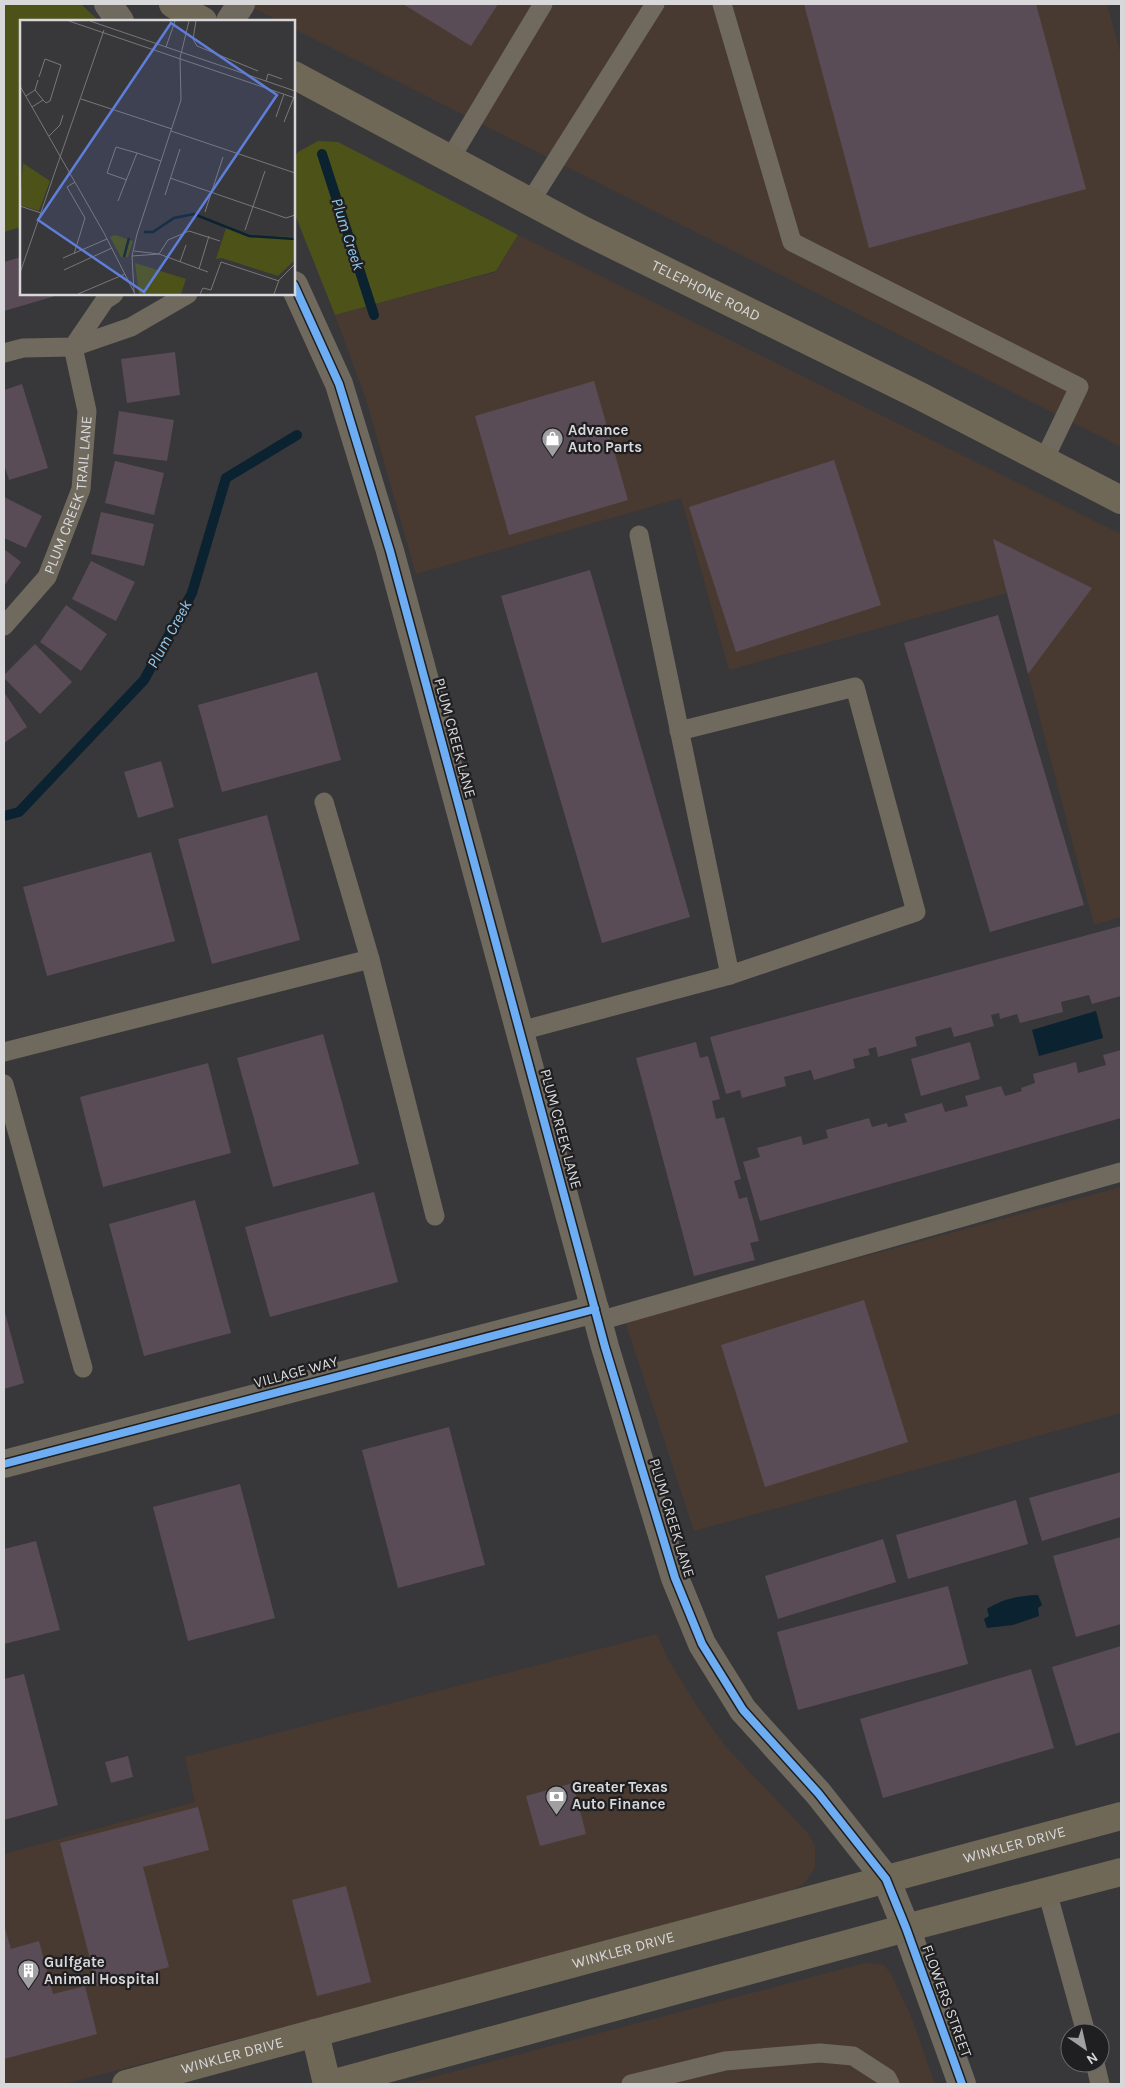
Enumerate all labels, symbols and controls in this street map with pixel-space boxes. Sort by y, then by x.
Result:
inset map [20,20,295,295]
water label: Plum Creek [327,195,369,273]
street label: TELEPHONE ROAD [649,256,763,325]
street label: PLUM CREEK TRAIL LANE [40,415,96,577]
place label: Advance Auto Parts [568,421,642,456]
shop icon: Advance Auto Parts [540,427,564,458]
water label: Plum Creek [143,596,196,671]
street label: PLUM CREEK LANE [430,676,480,800]
street label: PLUM CREEK LANE [536,1067,586,1191]
street label: VILLAGE WAY [252,1352,341,1392]
street label: PLUM CREEK LANE [645,1456,699,1580]
place label: Greater Texas Auto Finance [572,1778,668,1813]
bank icon: Greater Texas Auto Finance [544,1784,568,1815]
street label: WINKLER DRIVE [961,1822,1068,1867]
street label: WINKLER DRIVE [570,1928,677,1972]
street label: FLOWERS STREET [918,1942,976,2060]
place label: Gulfgate Animal Hospital [44,1953,159,1988]
building icon: Gulfgate Animal Hospital [16,1959,40,1990]
north arrow [1060,2023,1110,2073]
street label: WINKLER DRIVE [179,2033,285,2078]
text: N [1083,2049,1101,2068]

